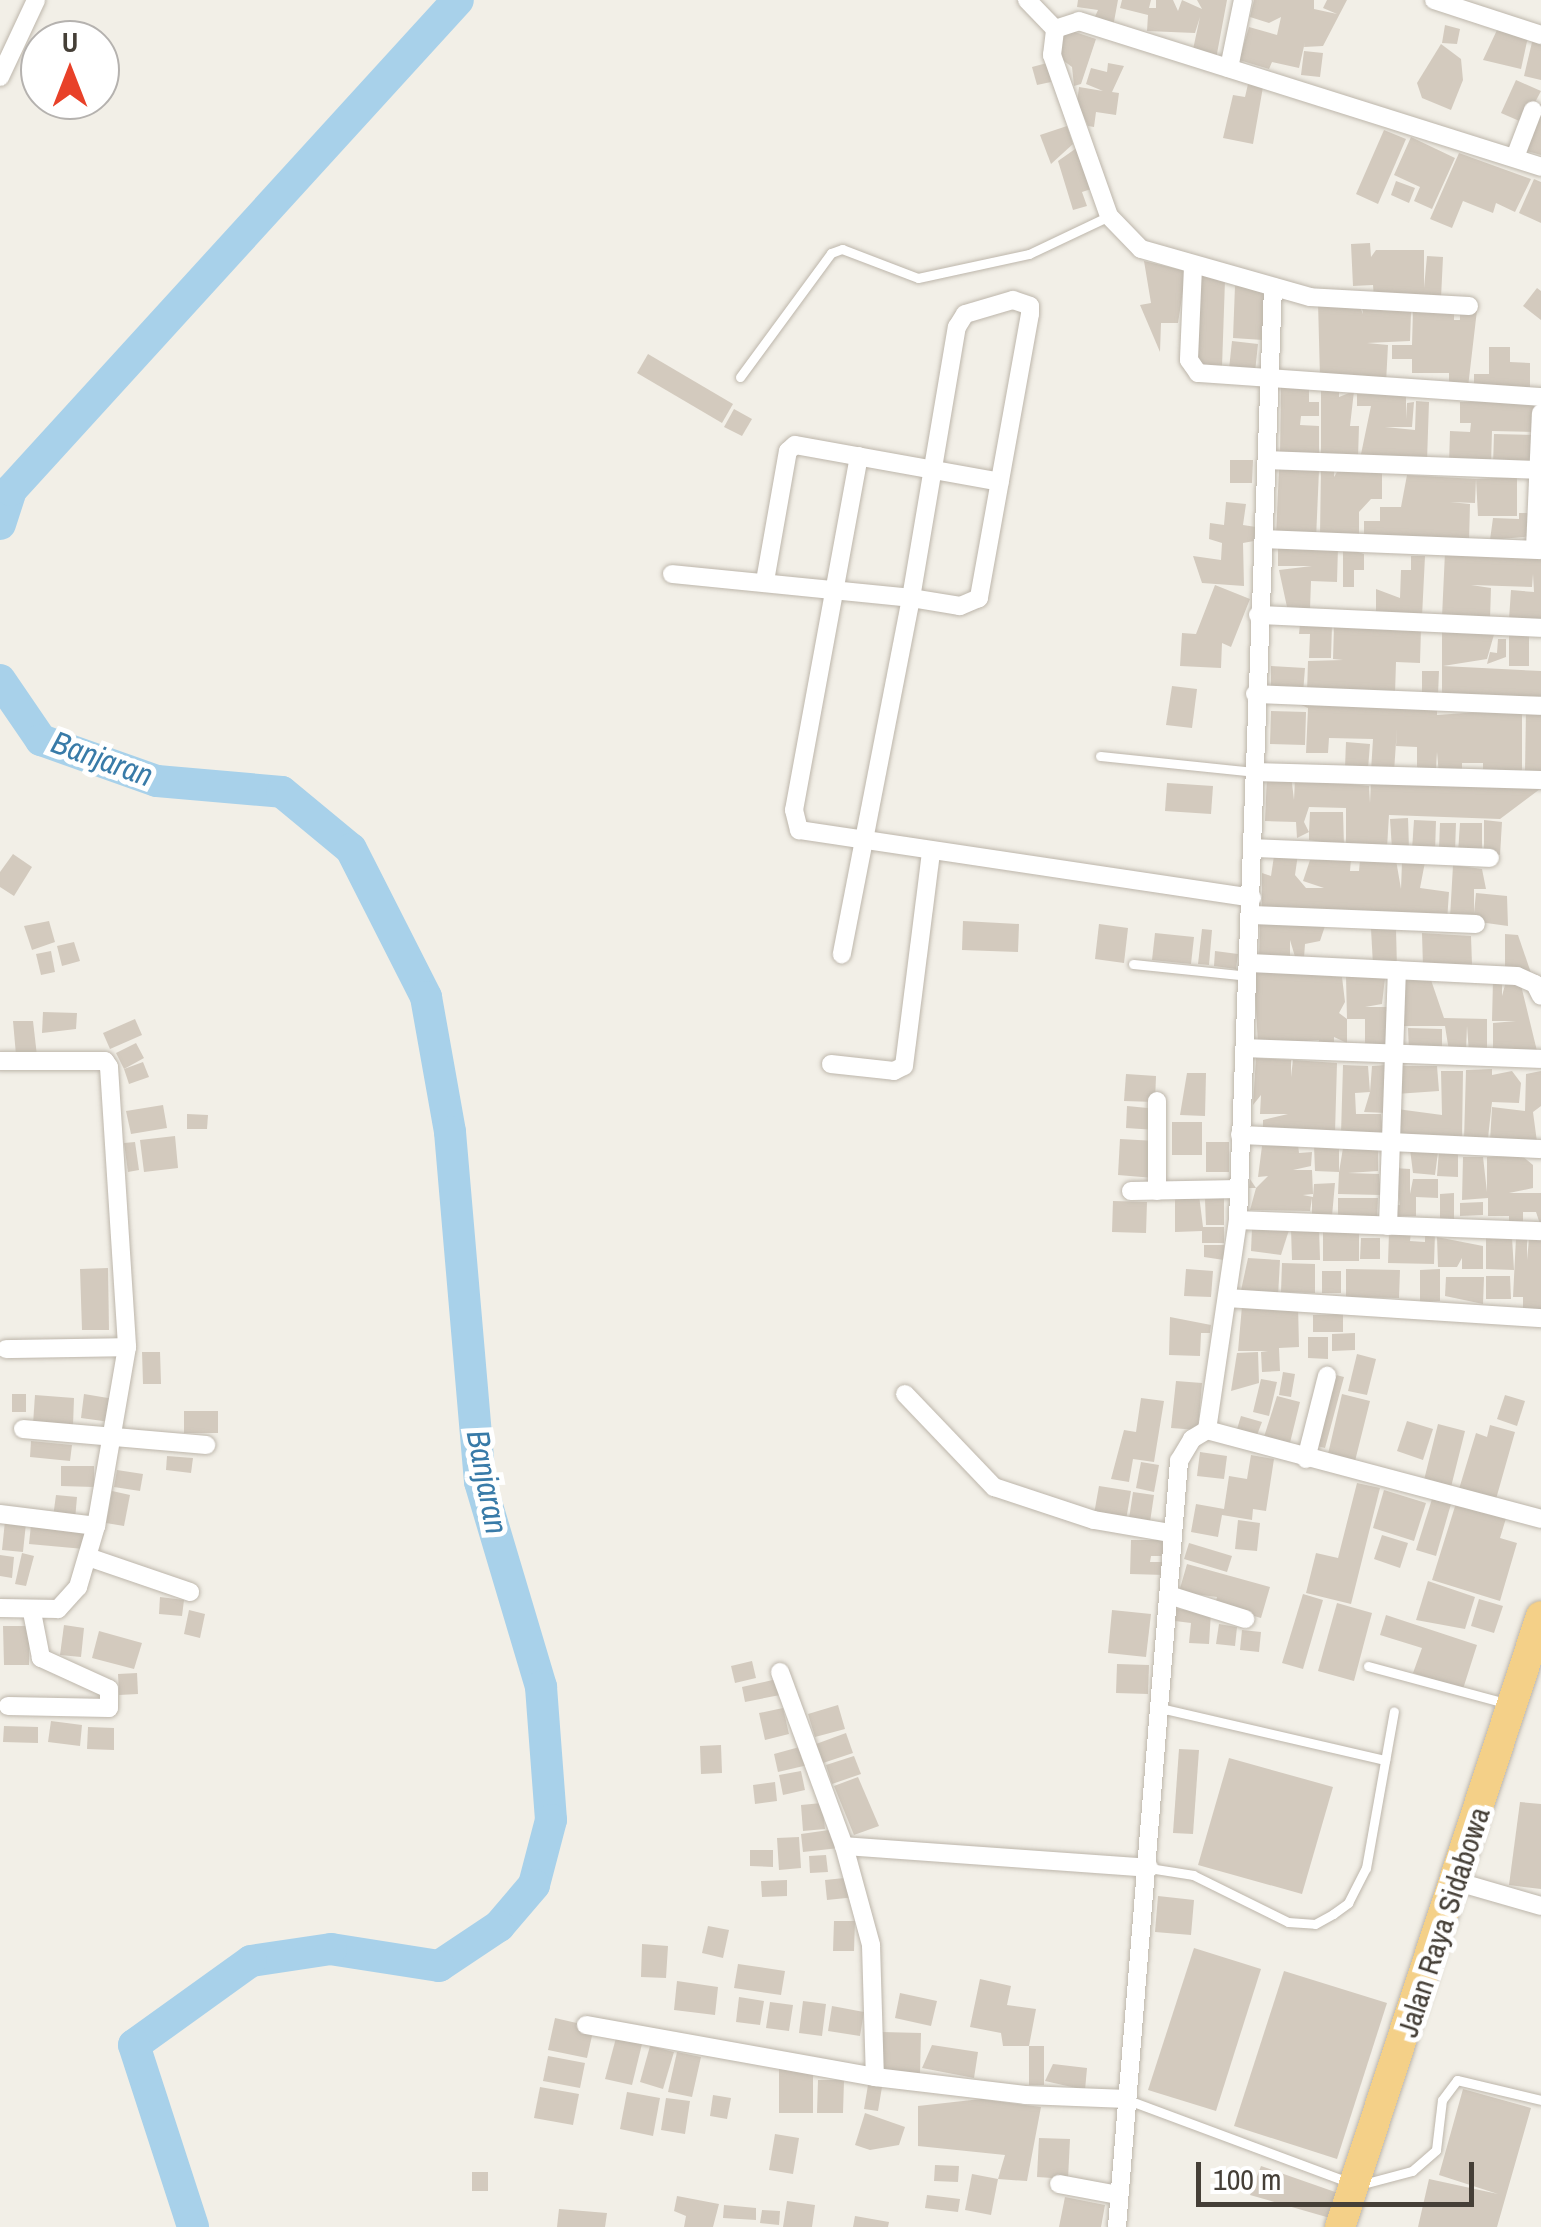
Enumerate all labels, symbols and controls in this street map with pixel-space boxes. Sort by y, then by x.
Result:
north arrow [20,20,120,120]
text: U [62,23,78,61]
water label: Banjaran [46,723,158,795]
water label: Banjaran [458,1427,516,1537]
street label: Jalan Raya Sidabowa [1389,1803,1497,2041]
scale bar [1201,2142,1478,2204]
text: 100 m [1213,2159,1281,2199]

